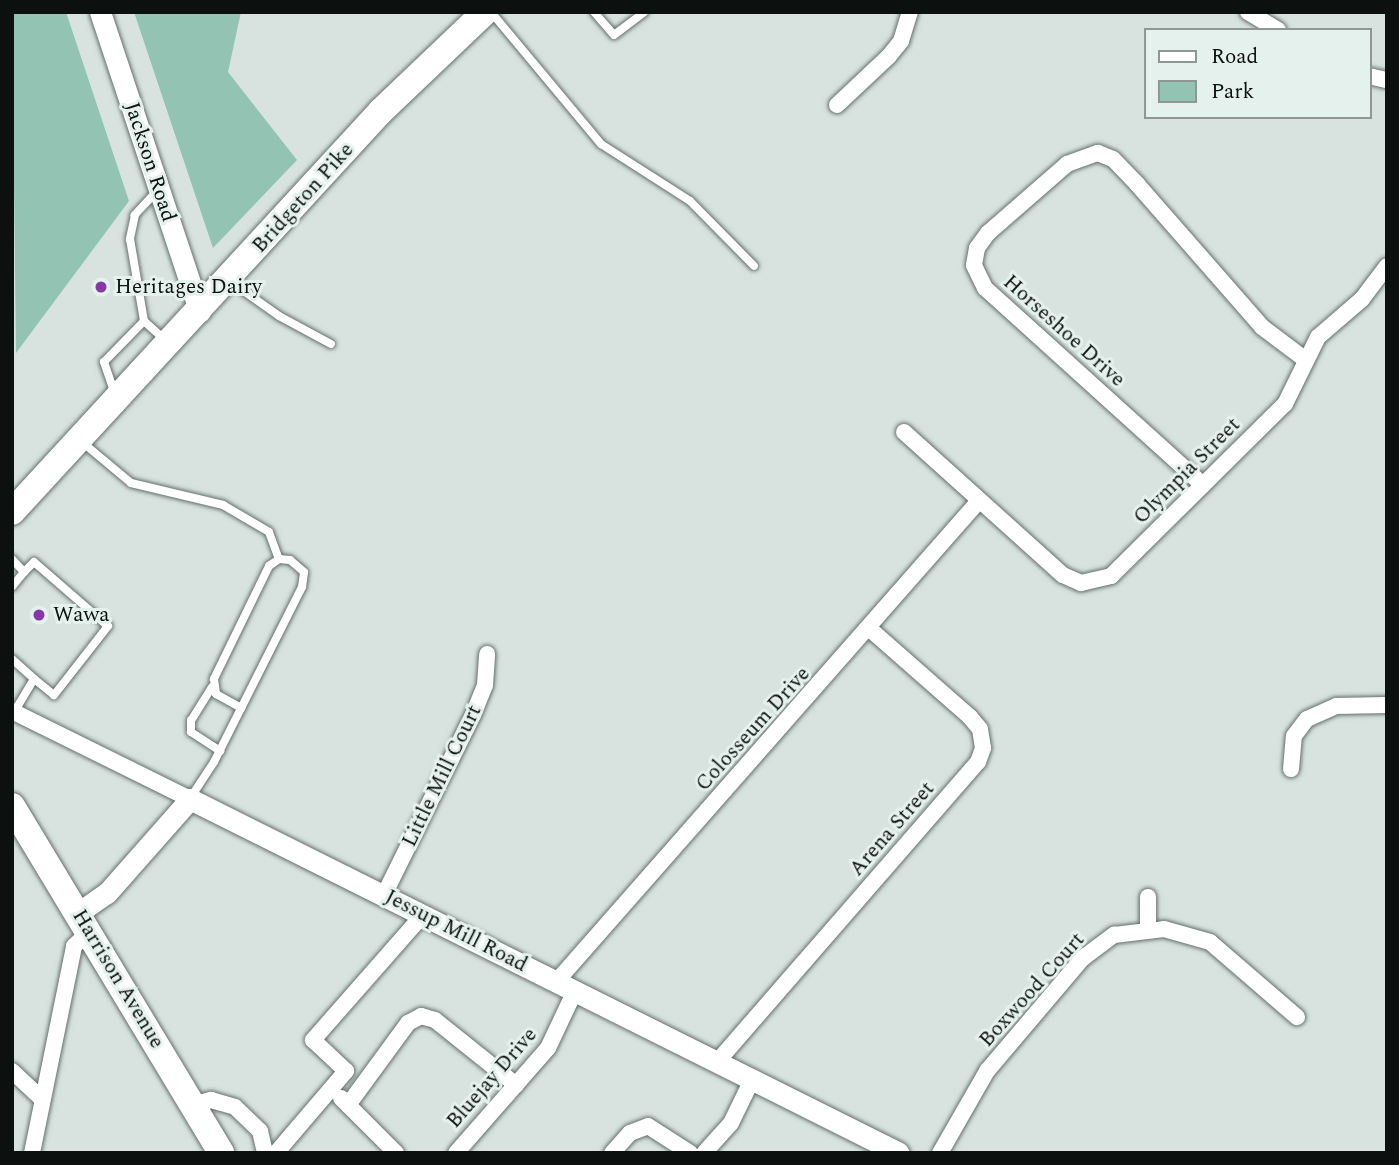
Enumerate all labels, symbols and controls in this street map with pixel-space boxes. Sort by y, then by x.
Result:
legend [1144,28,1371,119]
text: Road [1211,41,1258,73]
text: Park [1211,76,1254,108]
street label: Jackson Road [119,99,181,225]
street label: Bridgeton Pike [247,138,359,258]
street label: Horseshoe Drive [998,270,1130,392]
place label: Heritages Dairy [115,274,262,300]
marker: Heritages Dairy [93,279,109,295]
street label: Olympia Street [1128,412,1246,530]
place label: Wawa [53,602,110,628]
marker: Wawa [31,607,47,623]
street label: Colosseum Drive [691,662,815,796]
street label: Little Mill Court [397,701,487,851]
street label: Arena Street [844,777,940,881]
street label: Jessup Mill Road [381,884,531,978]
street label: Harrison Avenue [67,905,169,1053]
street label: Boxwood Court [974,928,1090,1052]
street label: Bluejay Drive [441,1022,543,1134]

